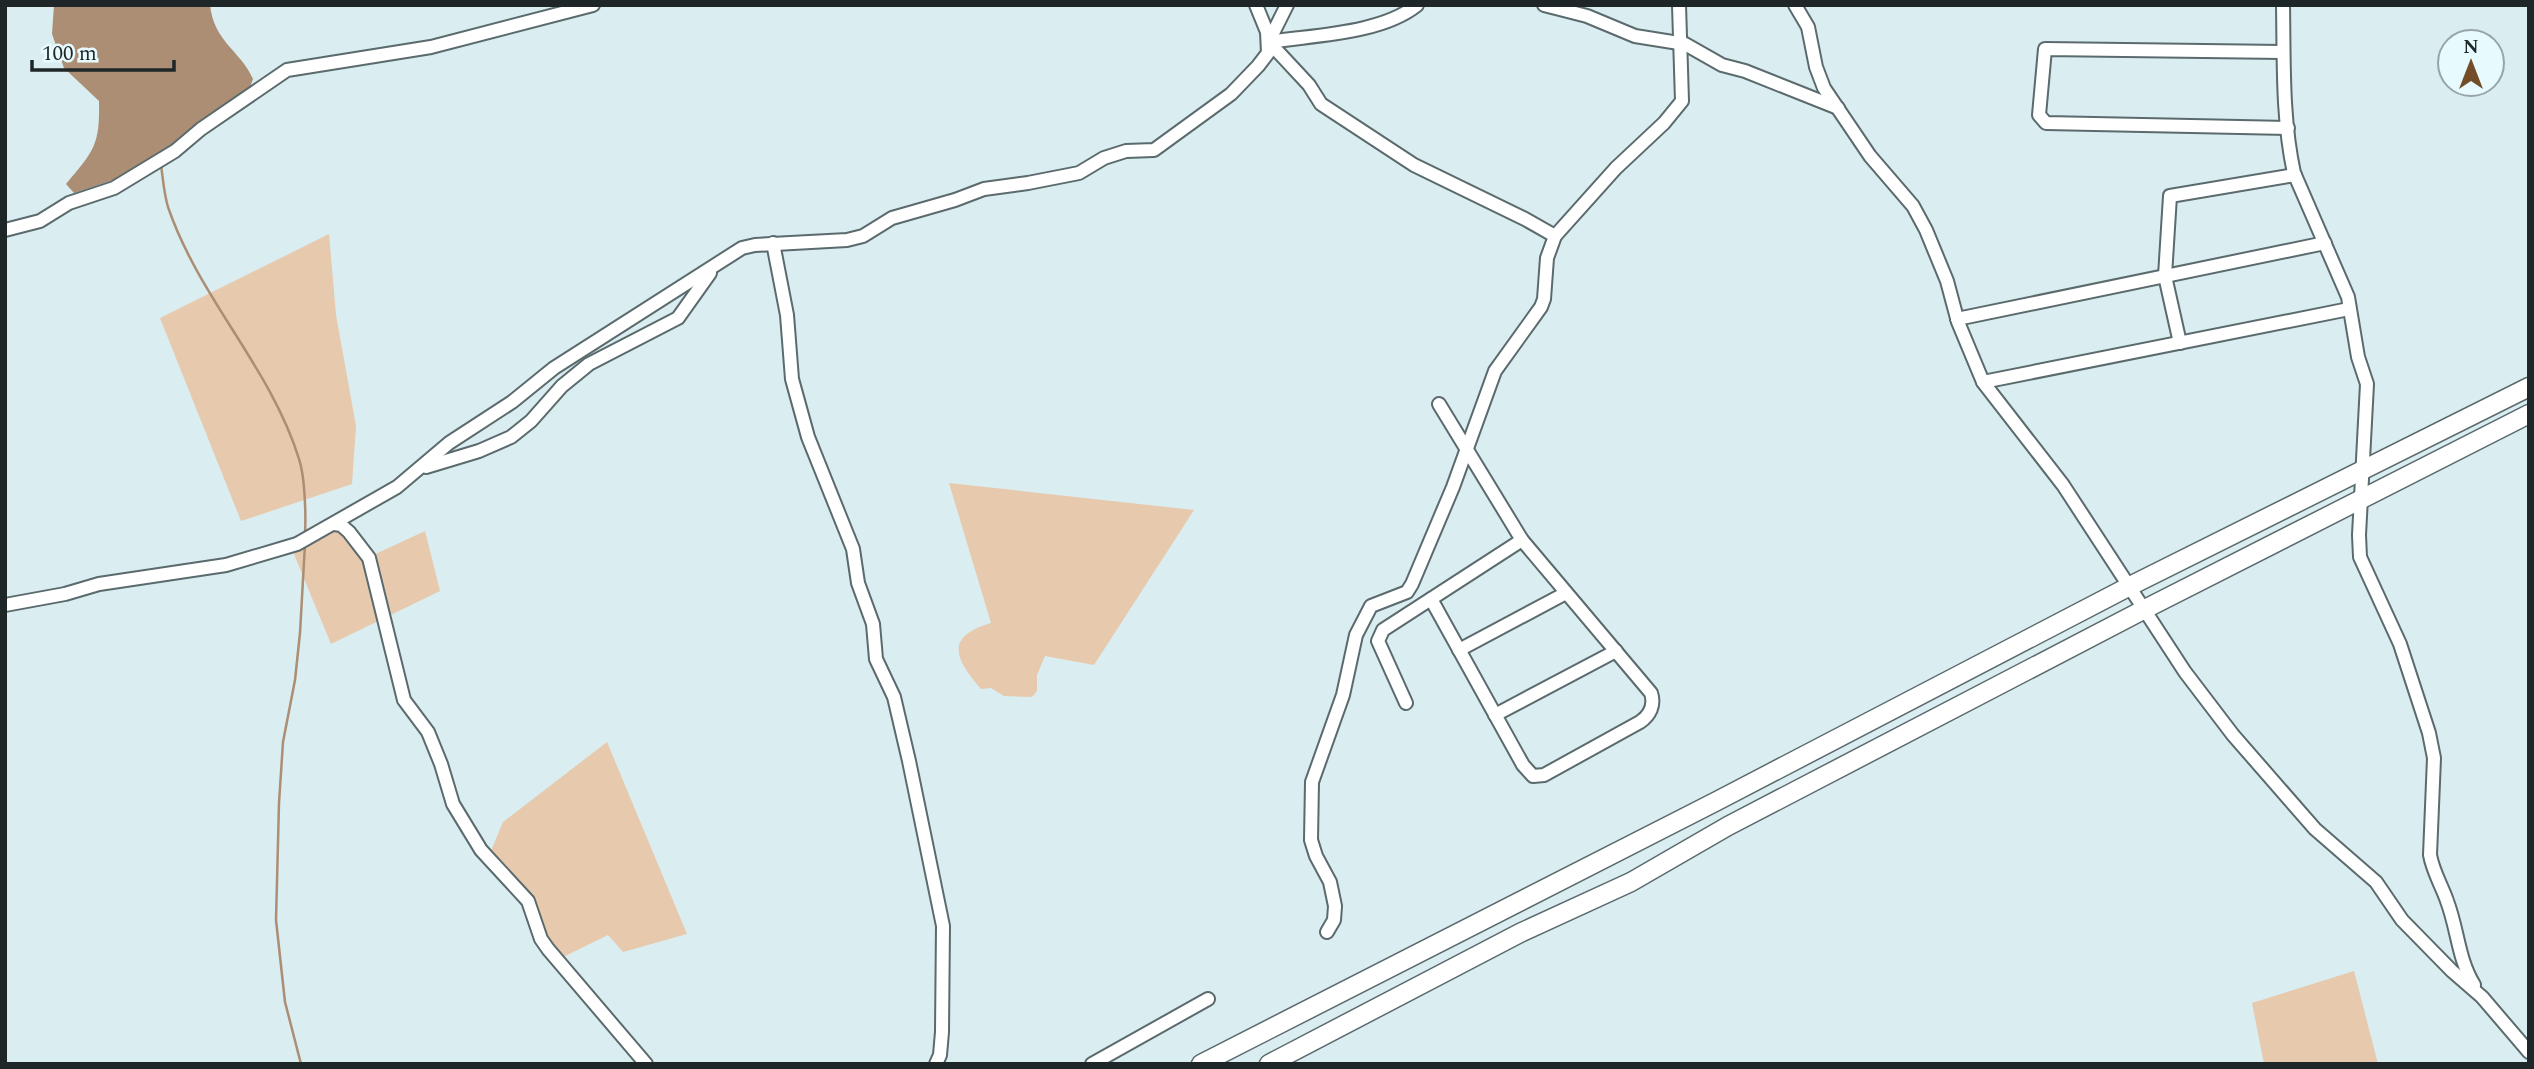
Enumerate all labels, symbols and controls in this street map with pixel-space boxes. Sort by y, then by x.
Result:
scale bar [32,28,173,72]
north arrow [2436,28,2506,98]
text: N [2463,33,2479,62]
text: 100 m [42,38,97,70]

